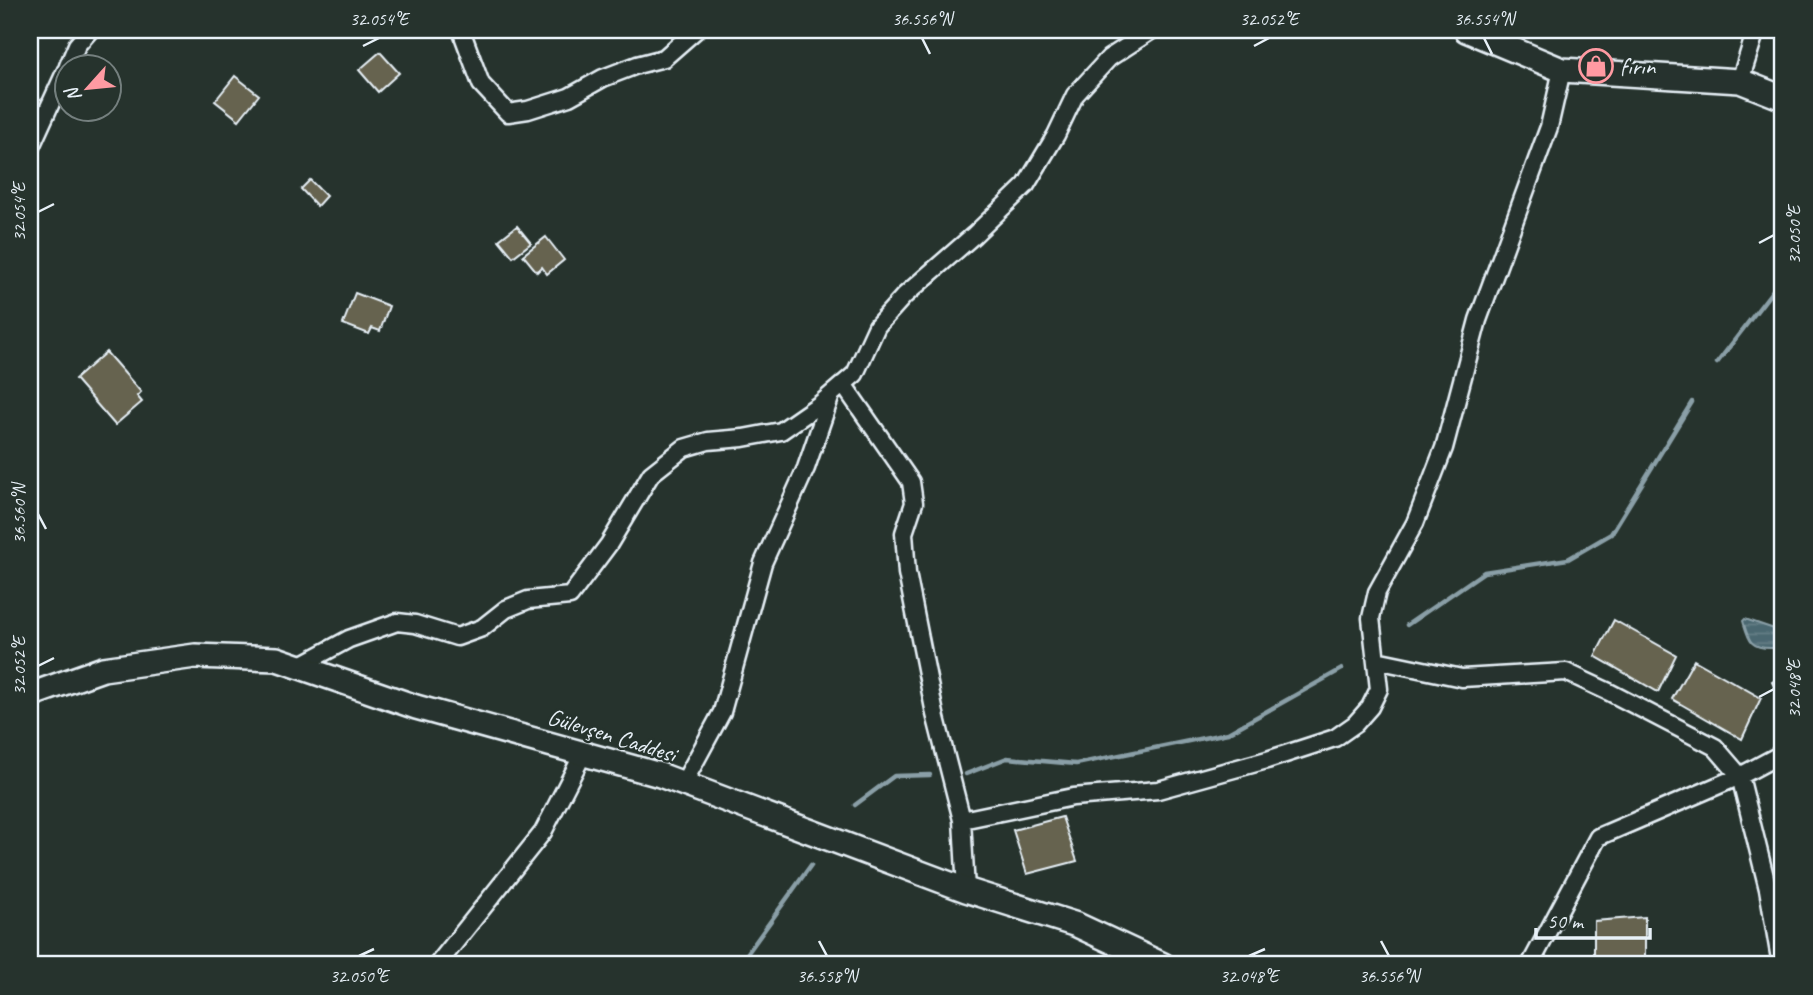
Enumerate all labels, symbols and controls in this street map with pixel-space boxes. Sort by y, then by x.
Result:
text: 32.054°E [350,8,411,30]
text: 36.556°N [892,8,955,30]
text: 32.052°E [1240,8,1301,30]
text: 36.554°N [1454,8,1517,30]
shop icon: fırın [1577,47,1615,85]
place label: fırın [1620,51,1657,81]
north arrow [52,52,122,122]
text: N [59,82,87,106]
text: 32.054°E [8,180,30,241]
text: 32.050°E [1783,203,1805,264]
text: 36.560°N [8,481,30,544]
text: 32.052°E [8,634,30,695]
text: 32.048°E [1783,657,1805,718]
street label: Gülevşen Caddesi [544,701,682,770]
scale bar [1536,897,1650,941]
text: 50 m [1547,908,1585,934]
text: 32.050°E [330,965,391,987]
text: 36.558°N [797,965,860,987]
text: 32.048°E [1220,965,1281,987]
text: 36.556°N [1359,965,1422,987]

